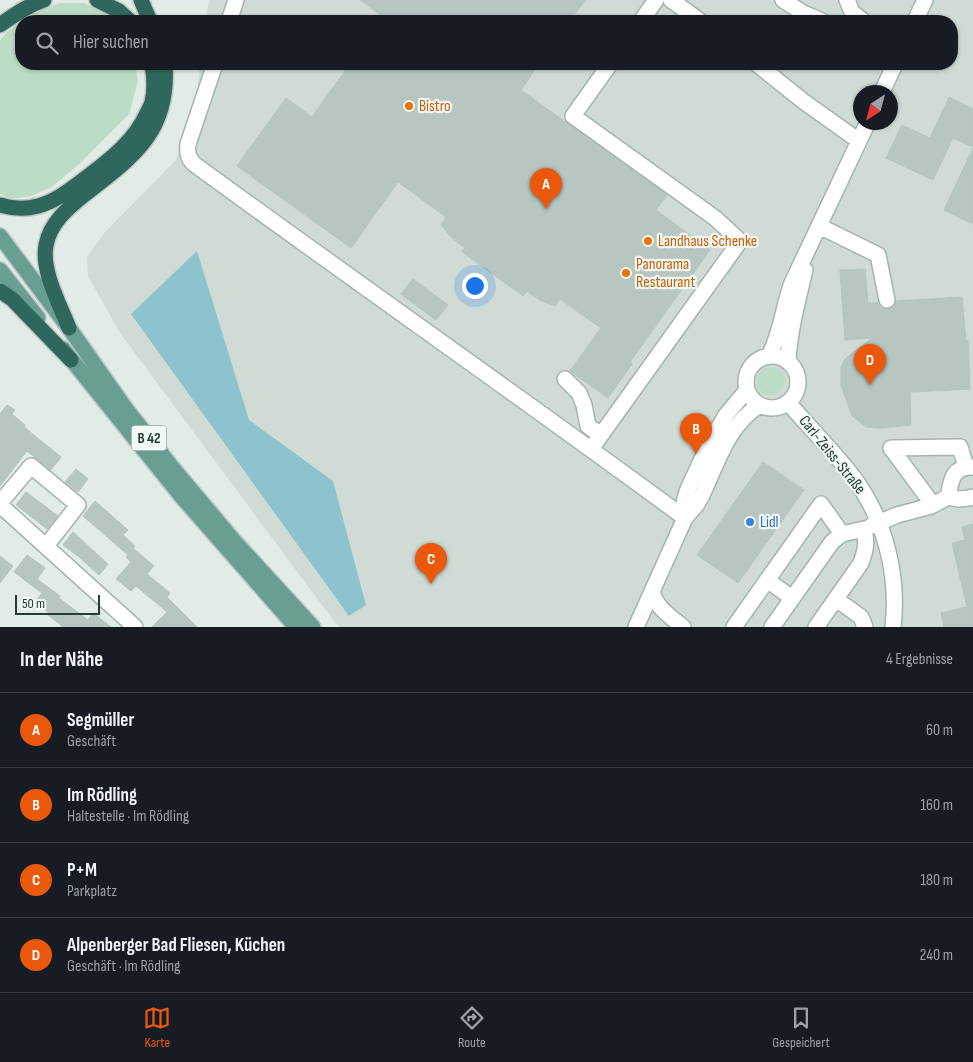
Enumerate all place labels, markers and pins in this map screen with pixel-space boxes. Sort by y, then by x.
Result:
place label: Bistro [419,97,451,116]
marker: Bistro [403,100,415,112]
pin: A [530,168,562,209]
place label: Landhaus Schenke [658,232,757,251]
marker: Landhaus Schenke [642,235,654,247]
place label: Panorama Restaurant [636,255,695,292]
marker: Panorama Restaurant [620,267,632,279]
pin: D [854,344,886,385]
pin: B [680,413,712,454]
place label: Lidl [760,513,779,532]
marker: Lidl [744,516,756,528]
pin: C [415,543,447,584]

